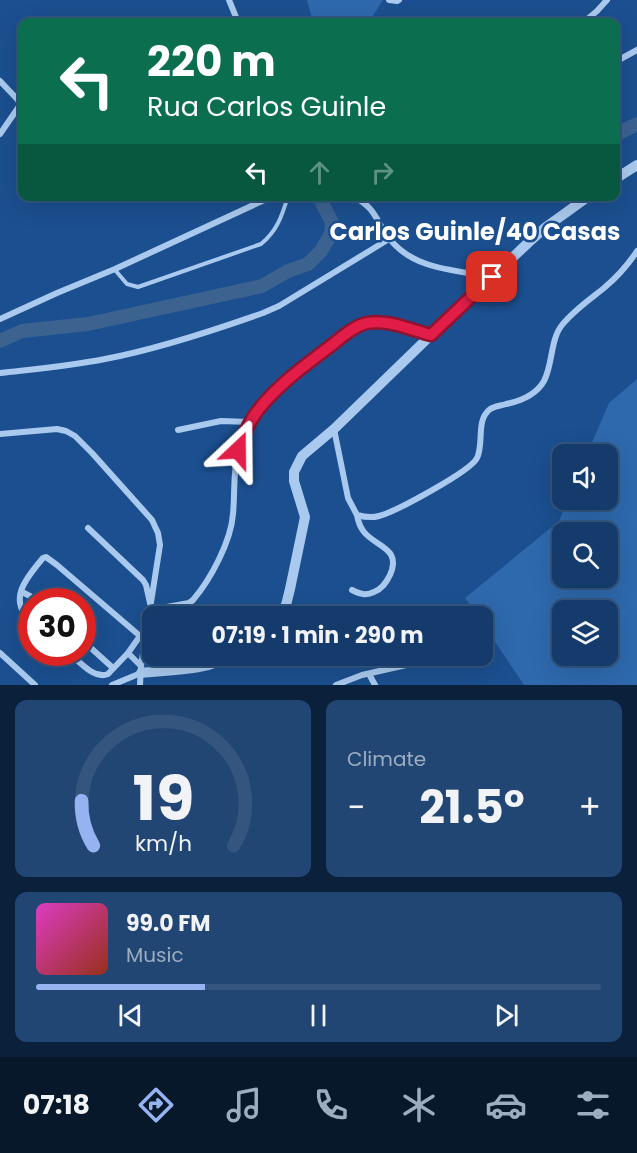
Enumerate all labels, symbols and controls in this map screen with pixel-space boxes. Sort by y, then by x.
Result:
text: 220 m [147,32,276,91]
icon: left [48,42,126,120]
text: Rua Carlos Guinle [147,88,386,125]
icon: left [240,156,273,189]
icon: ahead [303,156,336,189]
icon: right [366,156,399,189]
district label: Carlos Guinle/40 Casas [330,215,620,248]
pin [466,251,517,302]
icon: arrive [475,260,508,293]
position arrow [206,418,270,482]
map controls [552,444,618,666]
button: sound [552,444,618,510]
button: search [552,522,618,588]
speed limit sign: 30 [18,588,96,666]
button: layers [552,600,618,666]
text: 07:19 · 1 min · 290 m [212,620,423,651]
text: Climate [347,745,426,773]
text: 19 [132,754,194,842]
text: 21.5° [419,776,525,839]
text: − [347,784,365,831]
text: + [578,784,601,831]
text: km/h [134,828,192,859]
text: 99.0 FM [126,908,211,939]
text: Music [126,941,184,969]
icon: previous [114,999,147,1032]
icon: pause [302,999,335,1032]
icon: next [490,999,523,1032]
icon: directions [135,1084,177,1126]
icon: music [223,1084,265,1126]
icon: phone [310,1084,352,1126]
icon: climate [398,1084,440,1126]
icon: car [485,1084,527,1126]
icon: filters [572,1084,614,1126]
text: 07:18 [23,1086,90,1123]

